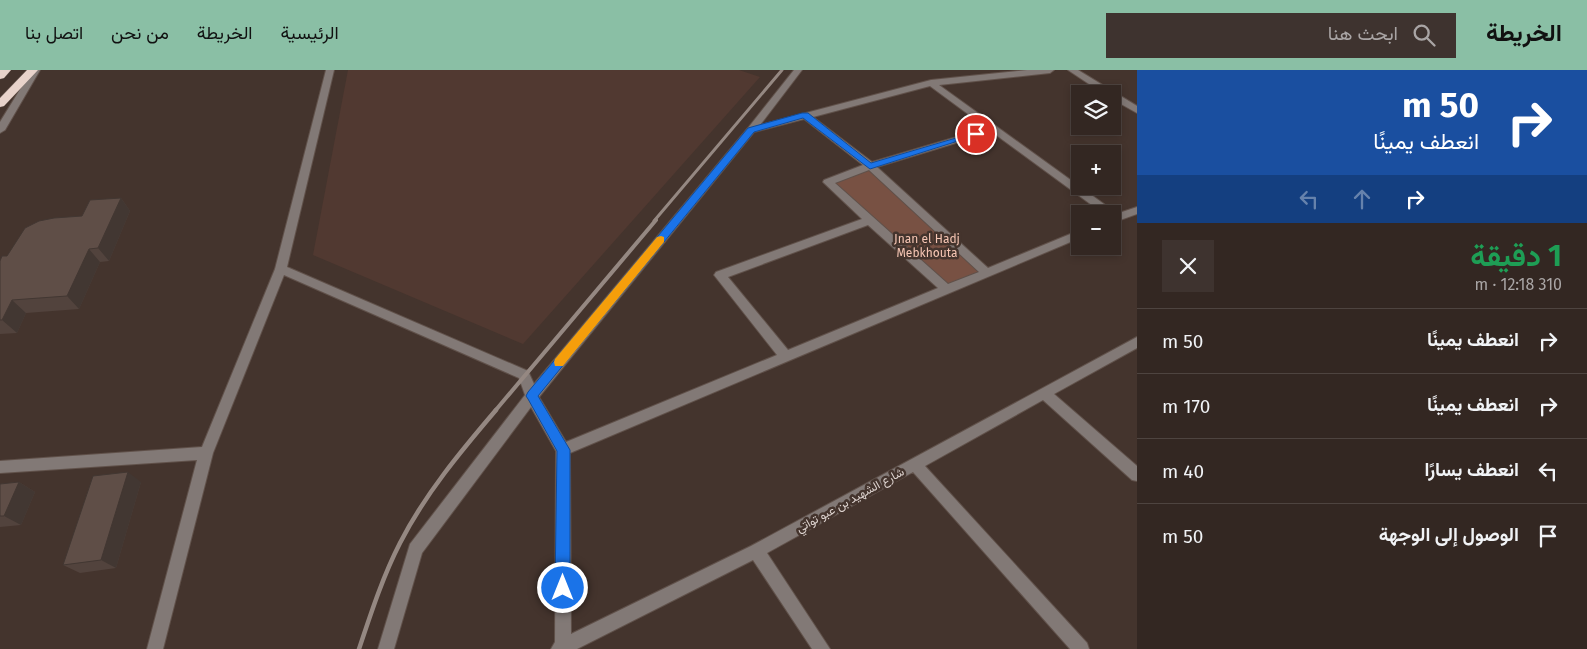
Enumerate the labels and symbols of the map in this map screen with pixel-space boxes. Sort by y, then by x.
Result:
pin [955,113,997,155]
park label: Jnan el Hadj Mebkhouta [894,232,960,260]
street label: شارع الشهيد بن عبو تواتي [794,465,908,538]
position arrow [536,561,588,613]

